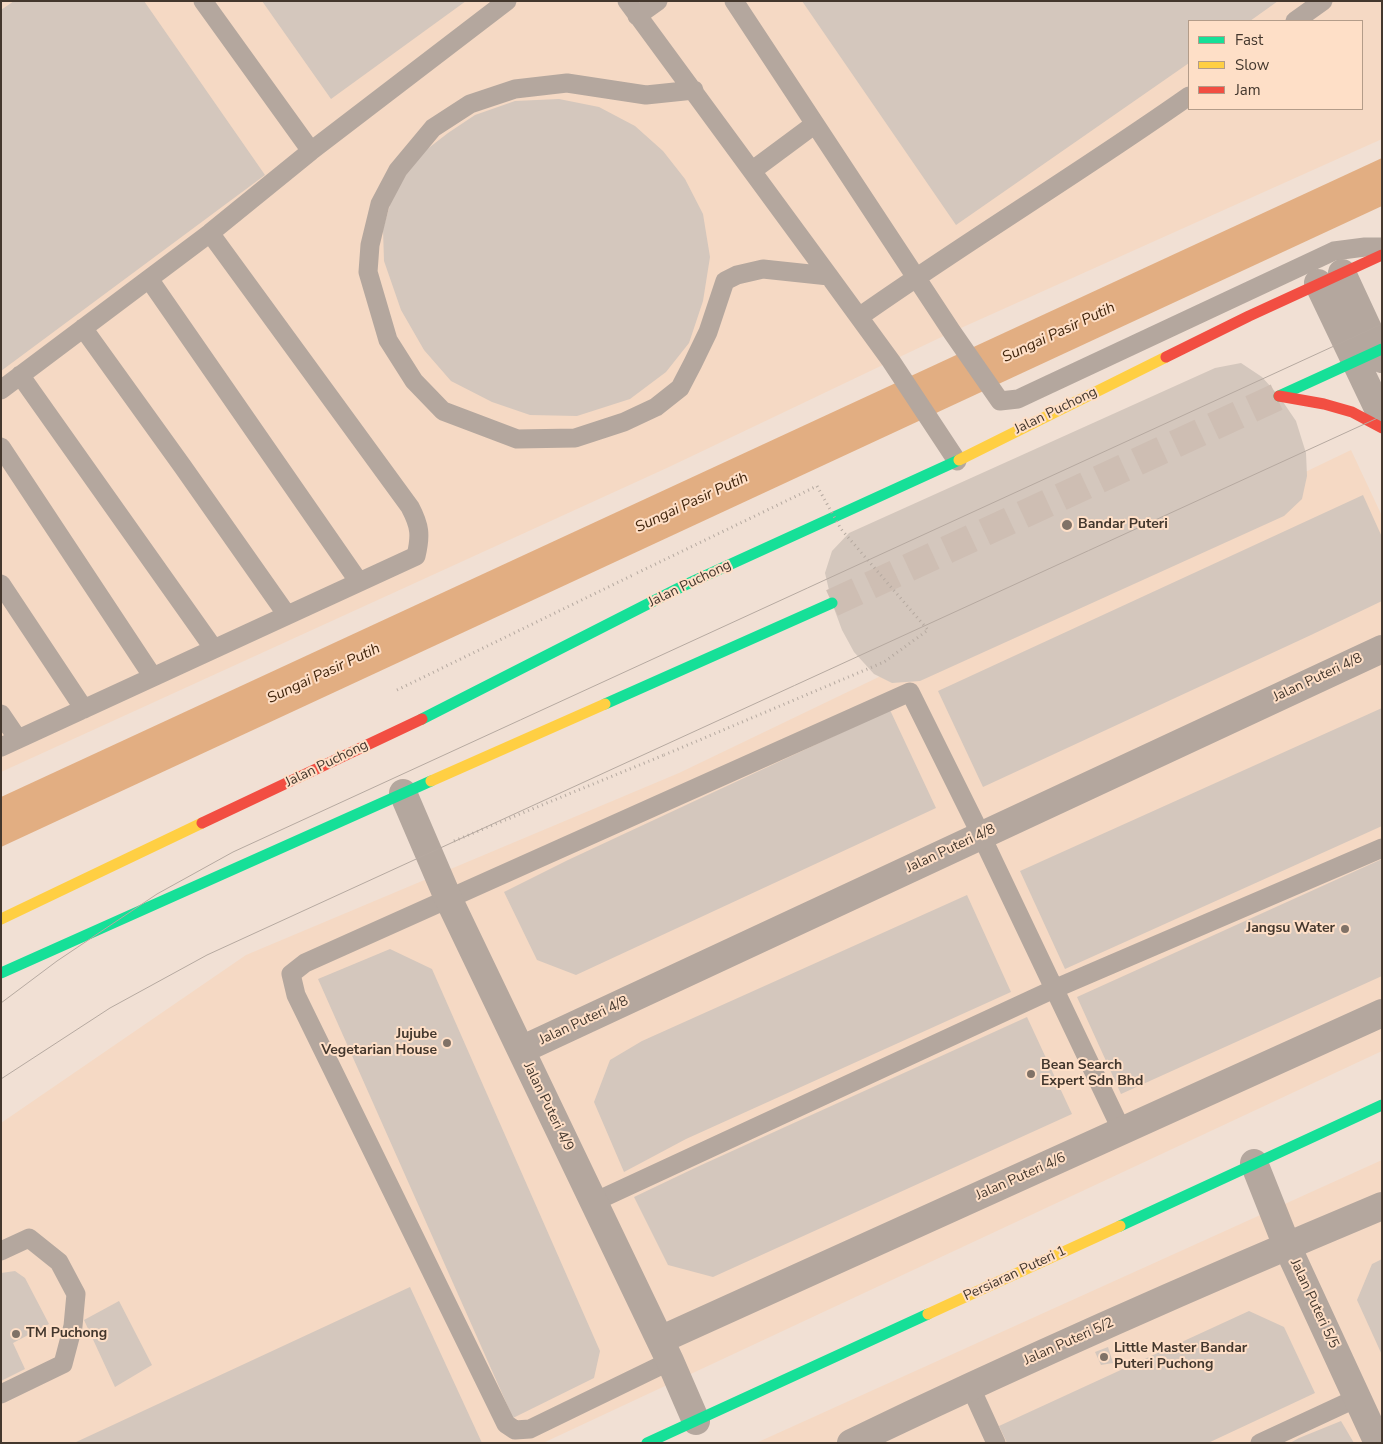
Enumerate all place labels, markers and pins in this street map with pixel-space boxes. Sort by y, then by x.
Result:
place label: Bandar Puteri [1078,517,1168,533]
marker: Bandar Puteri [1060,518,1074,532]
place label: Jangsu Water [1246,921,1335,937]
marker: Jangsu Water [1339,923,1351,935]
place label: Jujube Vegetarian House [321,1027,437,1060]
marker: Jujube Vegetarian House [441,1037,453,1049]
place label: Bean Search Expert Sdn Bhd [1041,1058,1143,1090]
marker: Bean Search Expert Sdn Bhd [1025,1068,1037,1080]
place label: TM Puchong [26,1326,107,1342]
marker: TM Puchong [10,1328,22,1340]
place label: Little Master Bandar Puteri Puchong [1114,1341,1247,1374]
marker: Little Master Bandar Puteri Puchong [1098,1351,1110,1363]

